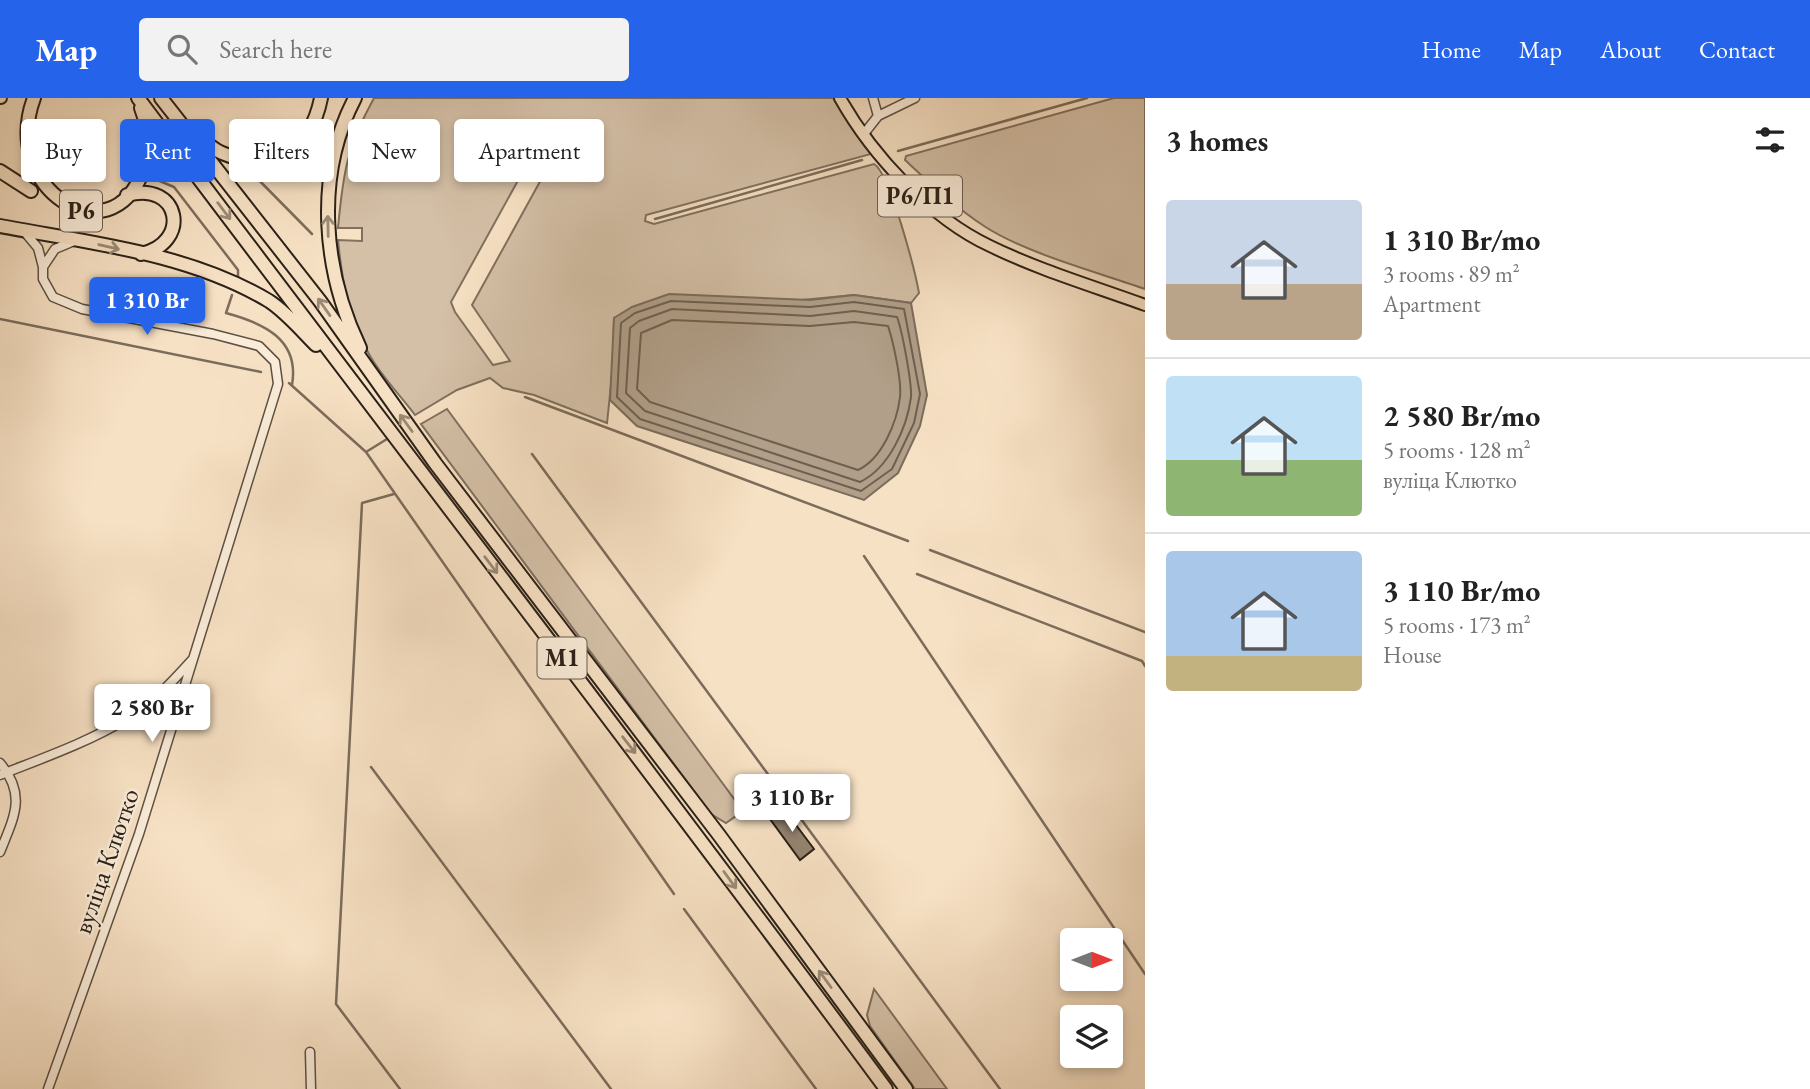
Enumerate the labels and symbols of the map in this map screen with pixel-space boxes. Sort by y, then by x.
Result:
road number: Р6/П1 [878,176,962,216]
road number: Р6 [60,190,102,232]
one-way arrow [216,202,231,220]
one-way arrow [321,215,335,238]
one-way arrow [97,241,120,254]
pin: 1 310 Br [75,278,219,337]
one-way arrow [317,298,331,317]
one-way arrow [399,414,413,433]
one-way arrow [483,555,498,574]
road number: М1 [538,638,586,678]
pin: 2 580 Br [80,684,224,744]
one-way arrow [622,735,637,754]
pin: 3 110 Br [720,774,864,834]
street label: вуліца Клютко [65,784,147,938]
one-way arrow [723,870,737,889]
north arrow [1060,928,1124,990]
one-way arrow [818,970,833,989]

